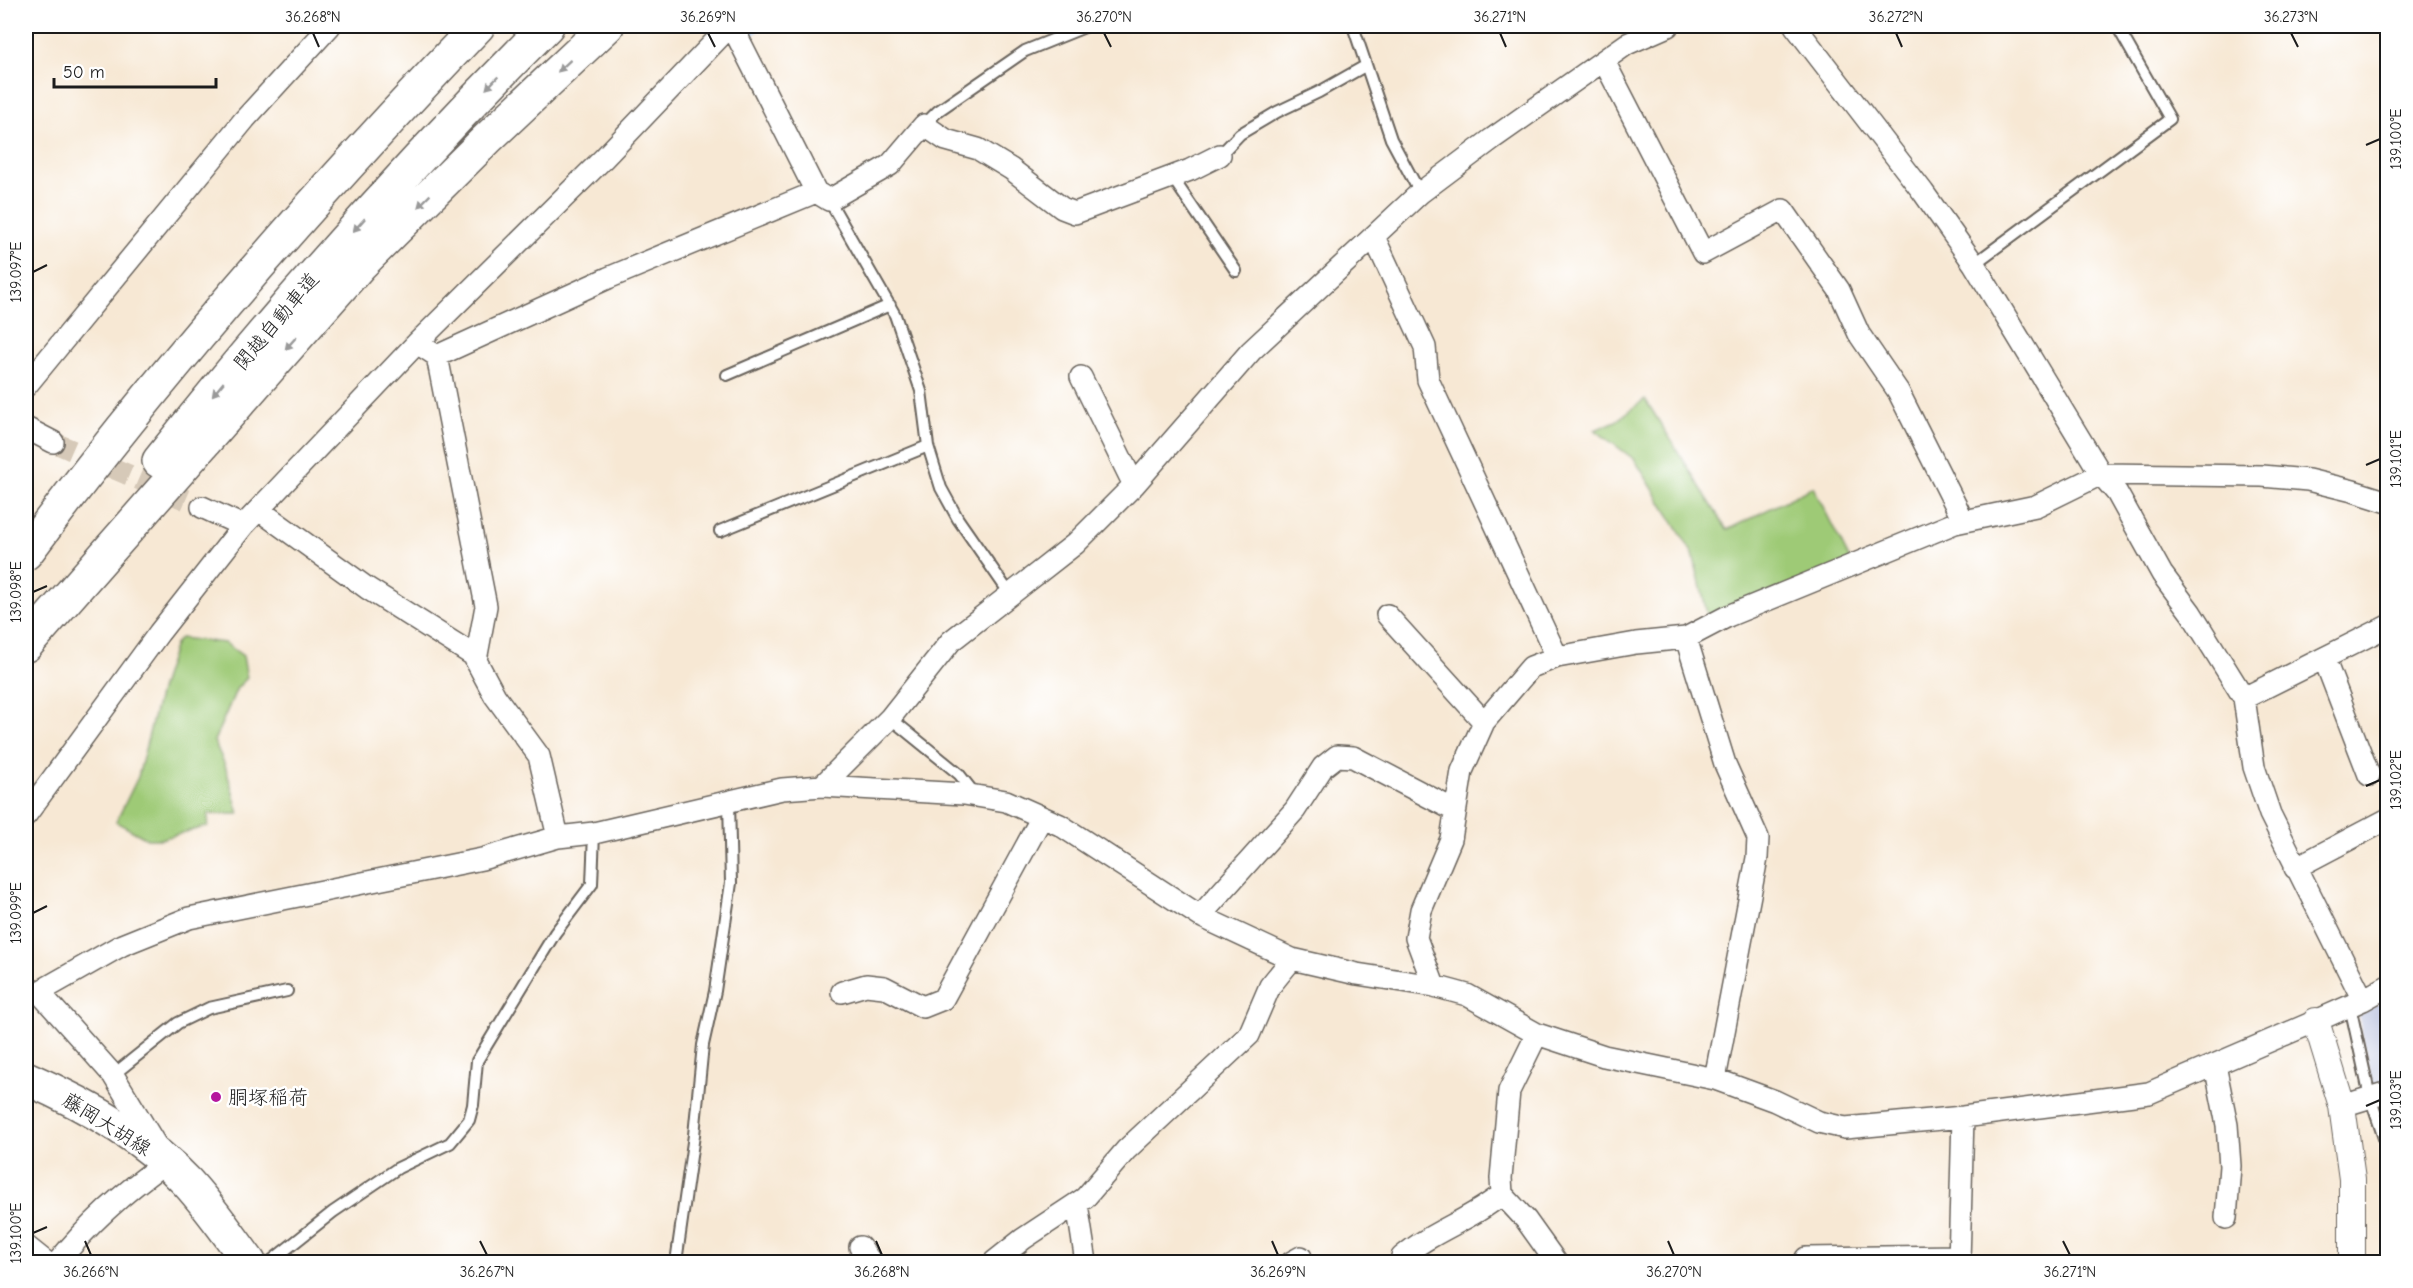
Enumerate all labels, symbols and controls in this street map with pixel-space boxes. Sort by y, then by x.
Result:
text: 36.268°N [285,8,341,26]
text: 36.269°N [680,8,736,26]
text: 36.270°N [1076,8,1132,26]
text: 36.271°N [1474,8,1526,26]
text: 36.272°N [1869,8,1923,26]
text: 36.273°N [2264,8,2318,26]
scale bar [54,51,216,89]
one-way arrow [557,59,572,73]
text: 50 m [63,62,105,83]
one-way arrow [485,75,499,90]
text: 139.100°E [2387,109,2405,169]
one-way arrow [418,194,432,208]
one-way arrow [352,218,366,233]
text: 139.097°E [7,242,25,302]
street label: 関越自動車道 [229,268,324,375]
one-way arrow [284,336,298,351]
one-way arrow [212,381,225,396]
text: 139.101°E [2387,430,2405,488]
text: 139.098°E [7,561,25,623]
text: 139.102°E [2387,750,2405,810]
text: 139.099°E [7,882,25,944]
text: 139.103°E [2387,1070,2405,1130]
place label: 胴塚稲荷 [228,1086,308,1109]
street label: 藤岡大胡線 [58,1088,155,1161]
marker: 胴塚稲荷 [209,1090,223,1104]
text: 139.100°E [7,1203,25,1263]
text: 36.266°N [63,1263,119,1281]
text: 36.267°N [460,1263,514,1281]
text: 36.268°N [854,1263,910,1281]
text: 36.269°N [1250,1263,1306,1281]
text: 36.270°N [1646,1263,1702,1281]
text: 36.271°N [2044,1263,2096,1281]

